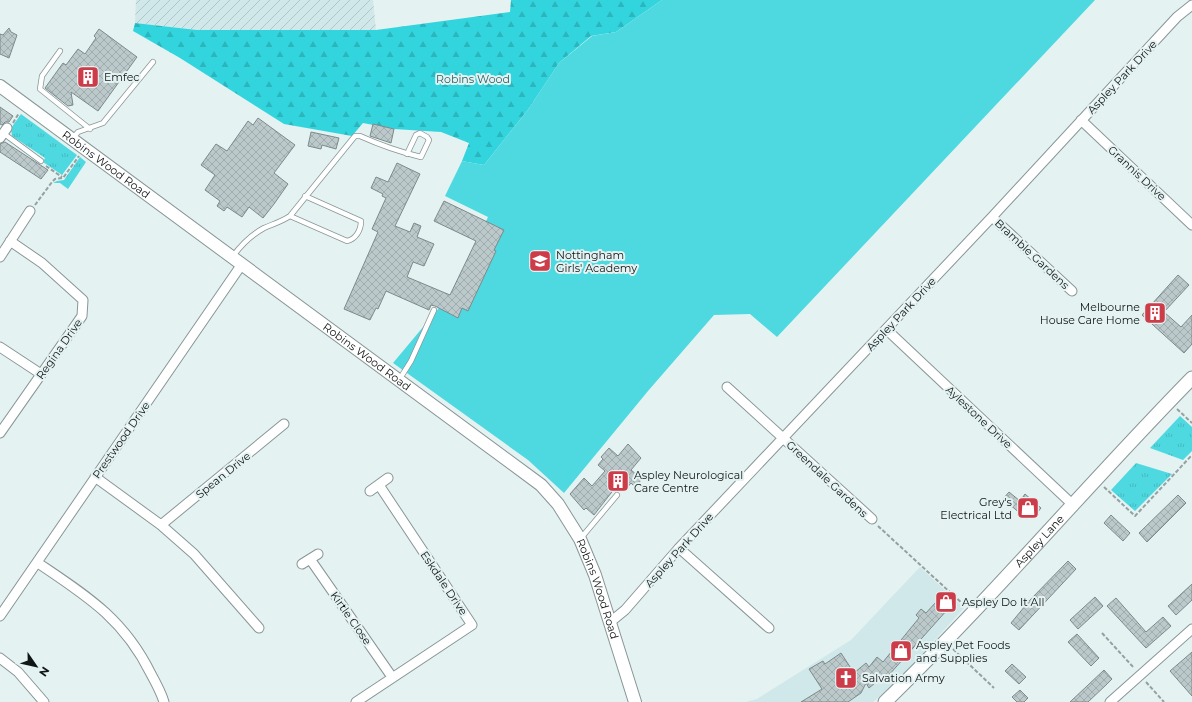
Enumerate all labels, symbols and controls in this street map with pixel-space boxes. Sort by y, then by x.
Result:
street label: Aspley Park Drive [1084,37,1160,117]
building icon: Emfec [75,64,101,90]
place label: Emfec [104,70,140,84]
park label: Robins Wood [436,72,510,86]
street label: Robins Wood Road [60,127,153,201]
street label: Grannis Drive [1105,143,1169,204]
street label: Bramble Gardens [992,216,1073,292]
school or university icon: Nottingham Girls' Academy [527,248,553,274]
place label: Nottingham Girls' Academy [556,248,637,275]
street label: Aspley Park Drive [863,274,939,354]
place label: Melbourne House Care Home [1040,300,1140,327]
building icon: Melbourne House Care Home [1142,300,1168,326]
street label: Regina Drive [33,316,85,382]
street label: Robins Wood Road [320,320,414,394]
street label: Aylestone Drive [943,383,1015,452]
street label: Prestwood Drive [89,399,153,481]
street label: Greendale Gardens [783,438,871,521]
street label: Spean Drive [193,448,253,501]
building icon: Aspley Neurological Care Centre [605,468,631,494]
place label: Aspley Neurological Care Centre [634,468,743,495]
place label: Grey's Electrical Ltd [940,495,1013,522]
shop icon: Grey's Electrical Ltd [1015,495,1041,521]
street label: Aspley Park Drive [642,509,717,590]
street label: Aspley Lane [1012,512,1067,570]
street label: Robins Wood Road [574,536,622,641]
street label: Eskdale Drive [417,548,471,618]
street label: Kirtle Close [327,589,375,648]
shop icon: Aspley Do It All [933,589,959,615]
place label: Aspley Do It All [962,595,1044,609]
shop icon: Aspley Pet Foods and Supplies [888,638,914,664]
place label: Aspley Pet Foods and Supplies [916,638,1011,665]
north arrow [16,646,56,686]
text: N [36,664,53,679]
church icon: Salvation Army [833,665,859,691]
place label: Salvation Army [862,671,945,685]

